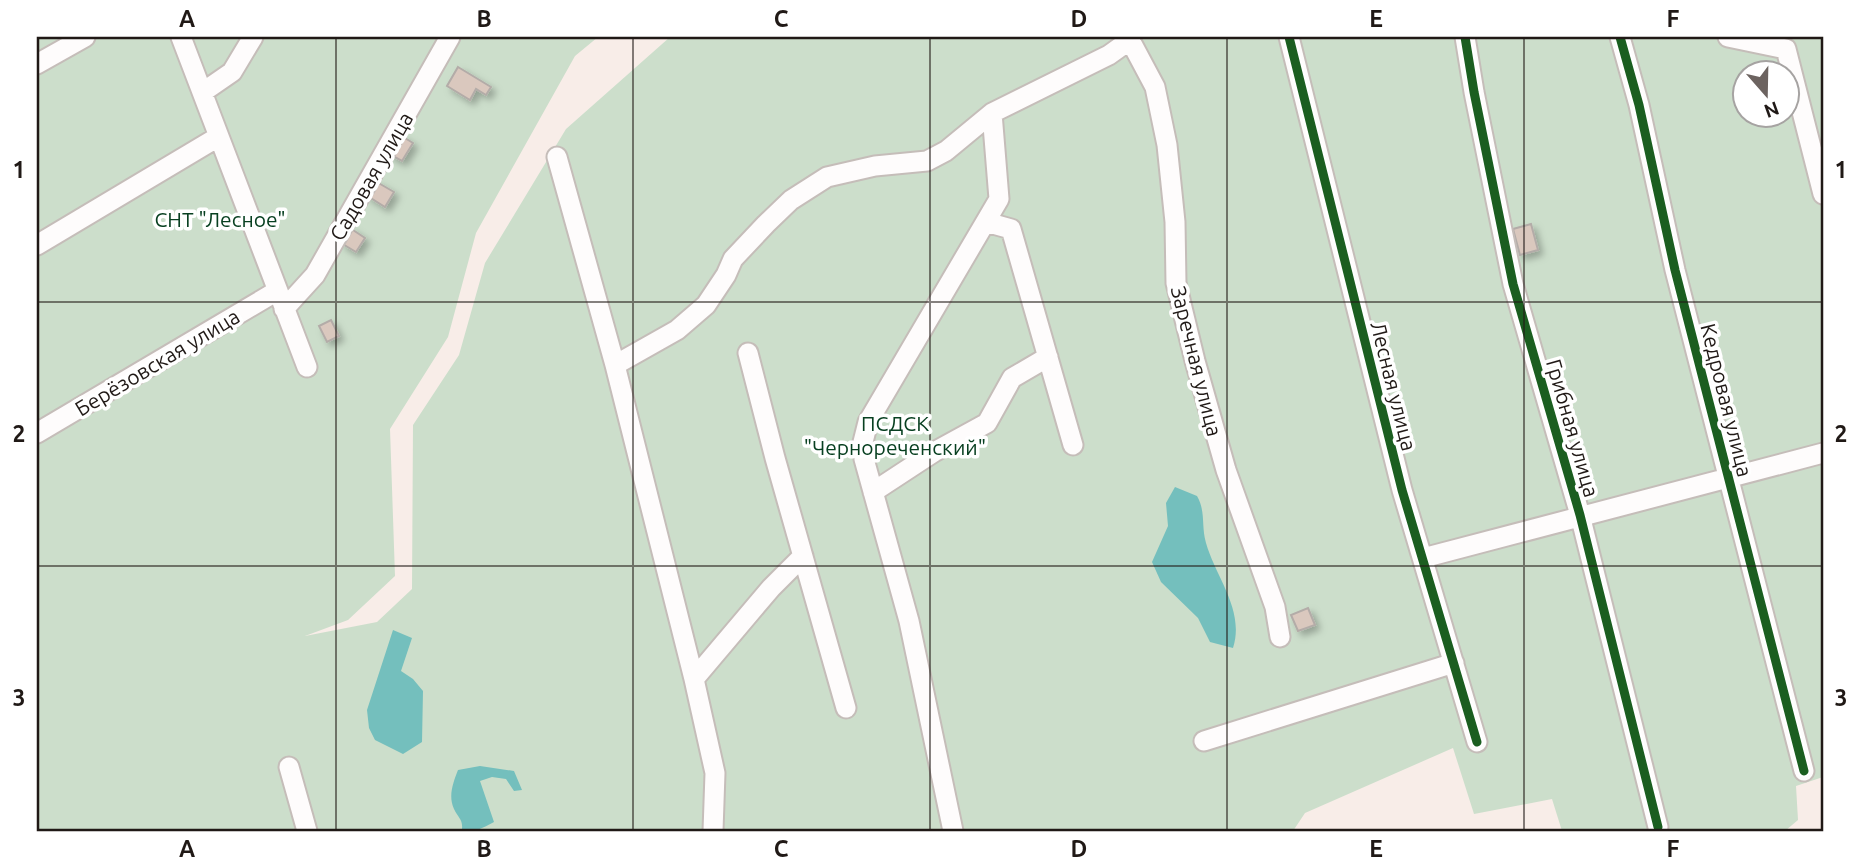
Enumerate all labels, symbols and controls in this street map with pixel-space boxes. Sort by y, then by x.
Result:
text: A [179,6,195,31]
text: B [476,6,492,31]
text: C [774,6,789,31]
text: D [1071,6,1087,31]
text: E [1369,6,1383,31]
text: F [1667,6,1680,31]
north arrow [1730,60,1800,130]
text: N [1761,97,1782,123]
street label: Садовая улица [325,108,417,244]
text: 1 [13,157,25,182]
text: 1 [1835,157,1847,182]
park label: СНТ "Лесное" [154,207,286,231]
street label: Заречная улица [1167,283,1227,439]
street label: Берёзовская улица [71,303,243,421]
street label: Лесная улица [1366,319,1422,453]
street label: Кедровая улица [1696,321,1758,479]
street label: Грибная улица [1542,356,1604,500]
park label: ПСДСК "Чернореченский" [804,411,986,459]
text: 2 [13,421,25,446]
text: 2 [1835,421,1847,446]
text: 3 [13,685,25,710]
text: 3 [1835,685,1847,710]
text: A [179,836,195,861]
text: B [476,836,492,861]
text: C [774,836,789,861]
text: D [1071,836,1087,861]
text: E [1369,836,1383,861]
text: F [1667,836,1680,861]

